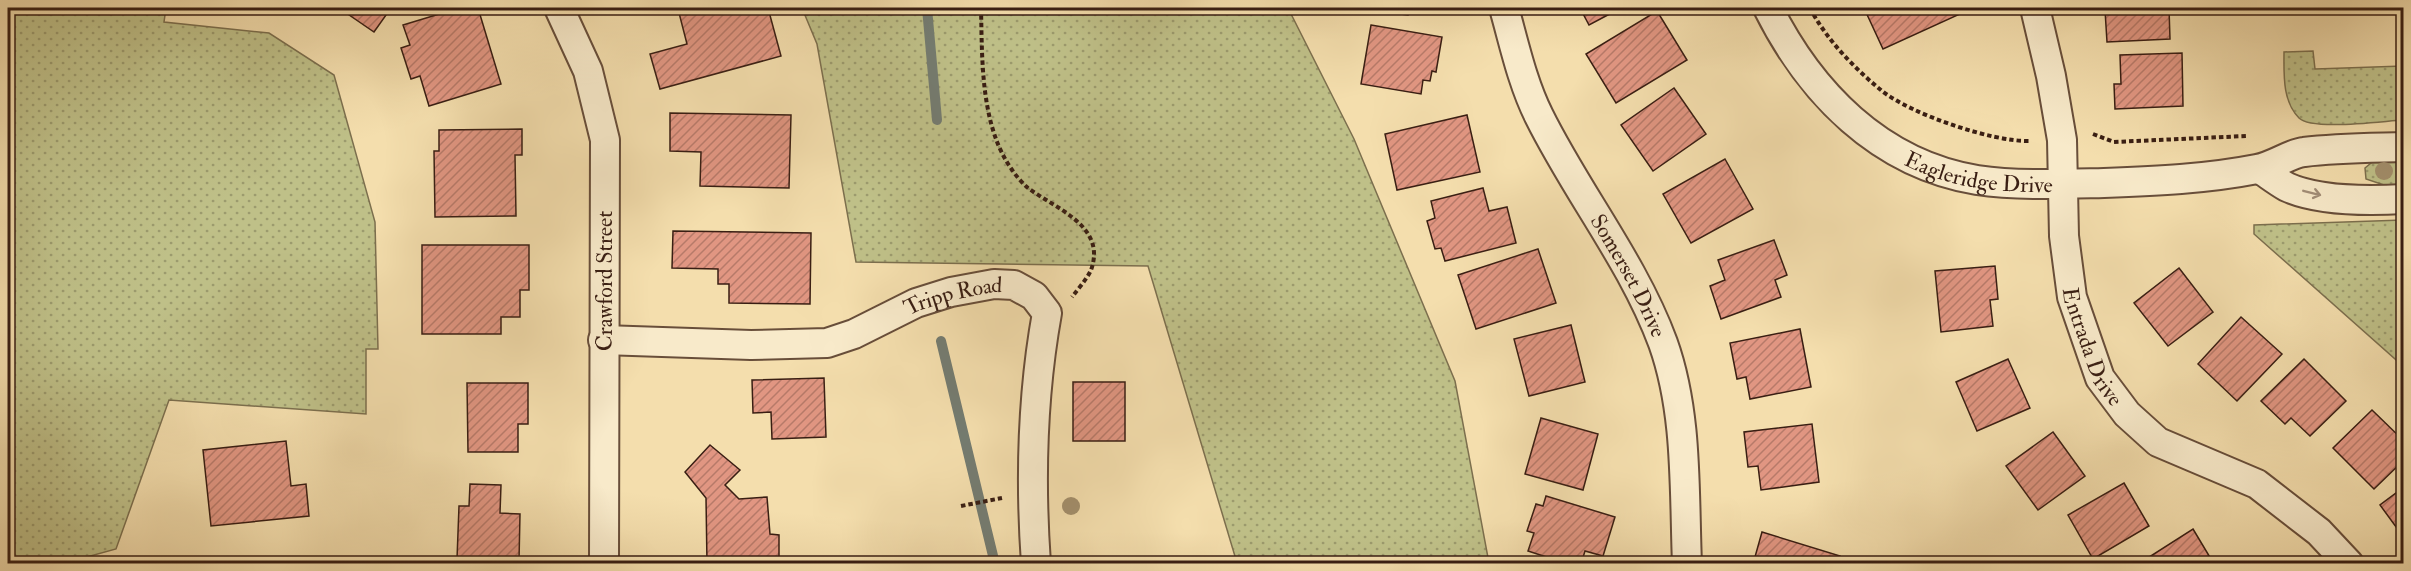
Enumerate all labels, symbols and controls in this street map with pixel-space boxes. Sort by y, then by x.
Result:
street label: Eagleridge Drive [1900,145,2053,199]
one-way arrow [2302,188,2321,200]
street label: Somerset Drive [1584,209,1672,342]
street label: Crawford Street [591,211,619,351]
street label: Tripp Road [899,271,1003,322]
street label: Entrada Drive [2056,286,2129,412]

